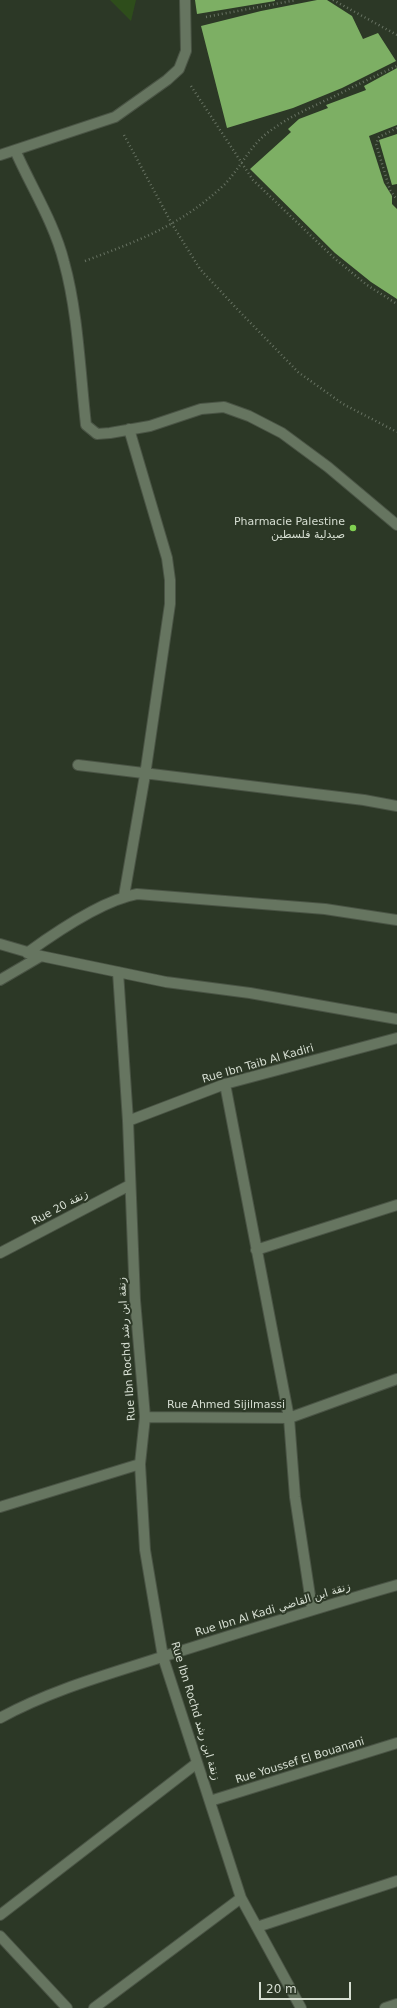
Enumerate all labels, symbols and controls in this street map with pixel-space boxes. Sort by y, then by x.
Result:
place label: Pharmacie Palestine صيدلية فلسطين [234,515,345,541]
marker: Pharmacie Palestine صيدلية فلسطين [348,523,358,533]
street label: Rue Ibn Taib Al Kadiri [201,1042,315,1086]
street label: Rue 20 زنقة [30,1188,90,1228]
street label: Rue Ibn Rochd زنقة ابن رشد [115,1277,139,1421]
street label: Rue Ahmed Sijilmassi [167,1398,285,1412]
street label: Rue Ibn Al Kadi زنقة ابن القاضي [194,1580,352,1640]
street label: Rue Ibn Rochd زنقة ابن رشد [168,1640,222,1782]
street label: Rue Youssef El Bouanani [234,1735,366,1787]
scale bar [261,1974,353,2000]
text: 20 m [266,1982,297,1996]

